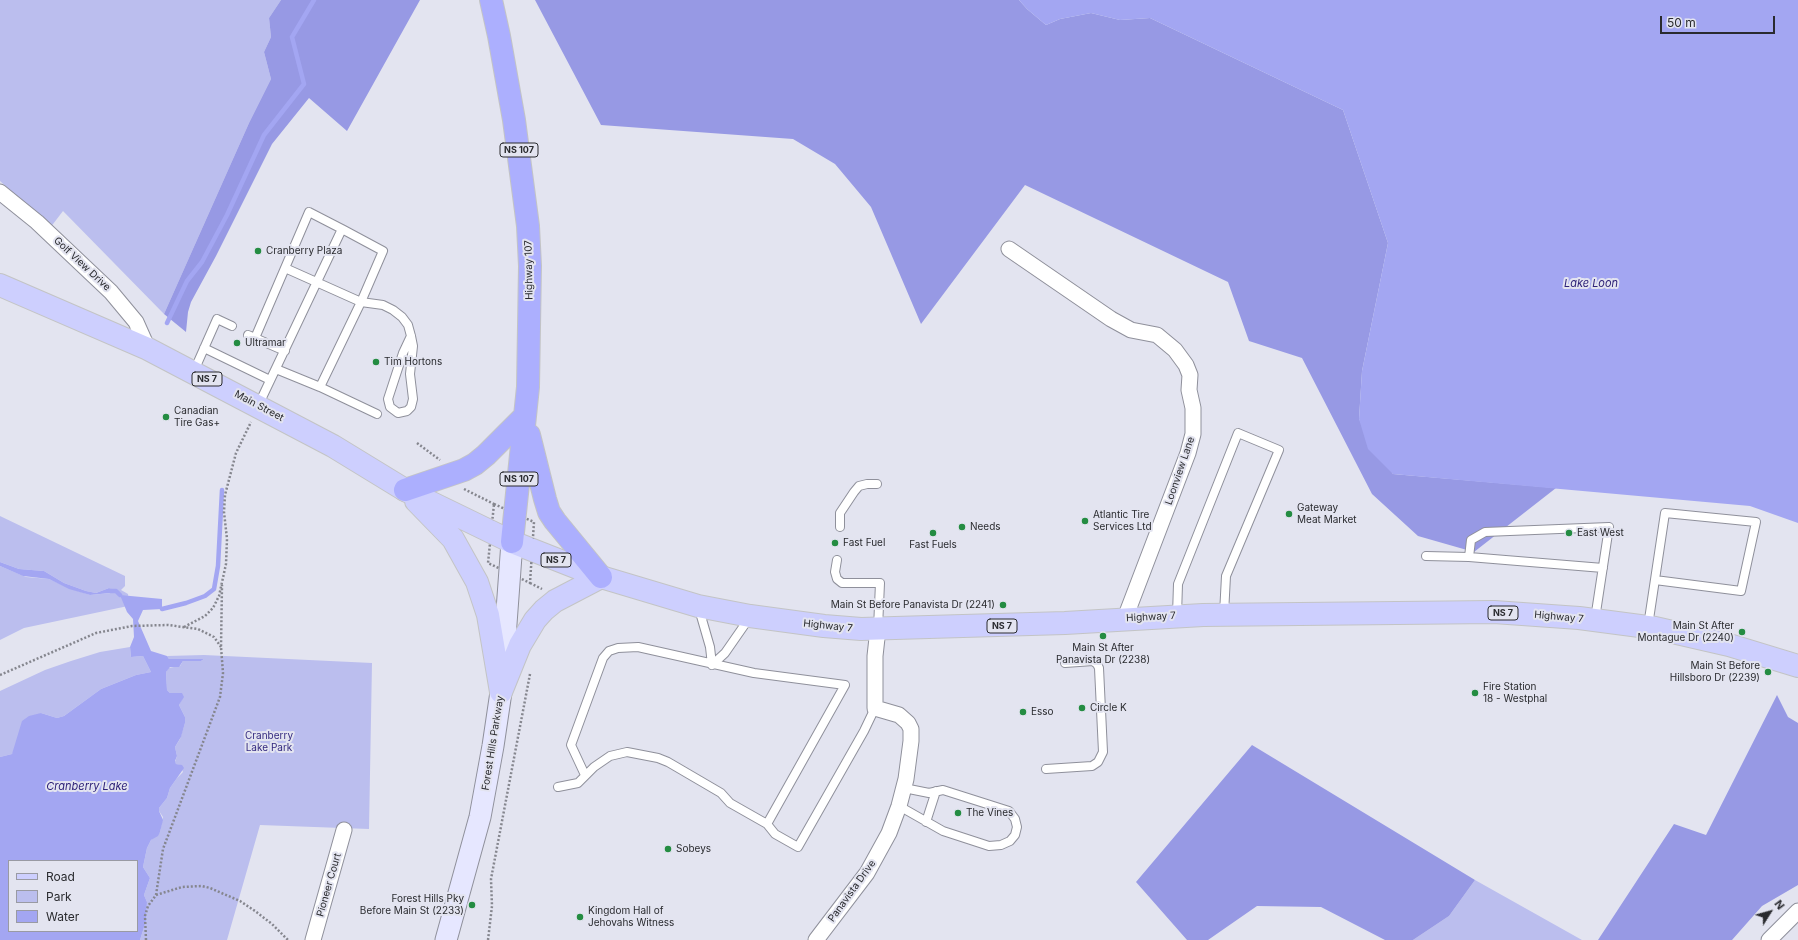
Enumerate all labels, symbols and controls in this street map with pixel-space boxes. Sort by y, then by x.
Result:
scale bar [1662,8,1777,34]
text: 50 m [1667,15,1696,30]
road number: NS 107 [500,143,538,157]
street label: Golf View Drive [51,235,113,293]
street label: Highway 107 [522,240,536,300]
place label: Cranberry Plaza [266,245,342,257]
marker: Cranberry Plaza [253,246,263,256]
water label: Lake Loon [1564,277,1618,291]
place label: Ultramar [245,337,286,349]
marker: Ultramar [232,338,242,348]
place label: Tim Hortons [384,356,442,368]
marker: Tim Hortons [371,357,381,367]
road number: NS 7 [192,372,222,386]
street label: Main Street [232,388,286,424]
place label: Canadian Tire Gas+ [174,405,220,428]
marker: Canadian Tire Gas+ [161,412,171,422]
street label: Loonview Lane [1163,435,1197,507]
road number: NS 107 [500,472,538,486]
place label: Gateway Meat Market [1297,502,1357,526]
place label: Atlantic Tire Services Ltd [1093,509,1152,532]
marker: Gateway Meat Market [1284,509,1294,519]
marker: Atlantic Tire Services Ltd [1080,516,1090,526]
place label: Needs [970,521,1001,533]
marker: Needs [957,522,967,532]
place label: East West [1577,527,1624,539]
marker: Fast Fuels [928,528,938,538]
marker: East West [1564,528,1574,538]
place label: Fast Fuel [843,537,885,549]
marker: Fast Fuel [830,538,840,548]
place label: Fast Fuels [909,539,957,551]
road number: NS 7 [541,553,571,567]
place label: Main St Before Panavista Dr (2241) [831,599,995,611]
marker: Main St Before Panavista Dr (2241) [998,600,1008,610]
road number: NS 7 [1488,606,1518,620]
street label: Highway 7 [1534,609,1584,625]
street label: Highway 7 [1126,610,1176,624]
street label: Highway 7 [803,617,853,635]
road number: NS 7 [987,619,1017,633]
place label: Main St After Montague Dr (2240) [1638,620,1734,644]
marker: Main St After Montague Dr (2240) [1737,627,1747,637]
marker: Main St After Panavista Dr (2238) [1098,631,1108,641]
place label: Main St After Panavista Dr (2238) [1056,642,1150,666]
place label: Main St Before Hillsboro Dr (2239) [1670,660,1760,684]
marker: Main St Before Hillsboro Dr (2239) [1763,667,1773,677]
place label: Fire Station 18 - Westphal [1483,681,1547,704]
marker: Fire Station 18 - Westphal [1470,688,1480,698]
street label: Forest Hills Parkway [480,695,506,791]
place label: Circle K [1090,702,1127,714]
marker: Circle K [1077,703,1087,713]
place label: Esso [1031,706,1054,718]
marker: Esso [1018,707,1028,717]
park label: Cranberry Lake Park [245,730,293,754]
water label: Cranberry Lake [46,780,128,794]
place label: The Vines [966,807,1013,819]
marker: The Vines [953,808,963,818]
place label: Sobeys [676,843,711,855]
marker: Sobeys [663,844,673,854]
street label: Pioneer Court [314,852,344,918]
street label: Panavista Drive [826,858,878,924]
legend [8,860,138,932]
text: Road [46,869,75,884]
text: Park [46,889,72,904]
north arrow [1750,892,1790,932]
place label: Forest Hills Pky Before Main St (2233) [360,893,464,916]
text: N [1771,897,1788,912]
marker: Forest Hills Pky Before Main St (2233) [467,900,477,910]
place label: Kingdom Hall of Jehovahs Witness [588,905,674,928]
text: Water [46,909,79,924]
marker: Kingdom Hall of Jehovahs Witness [575,912,585,922]

